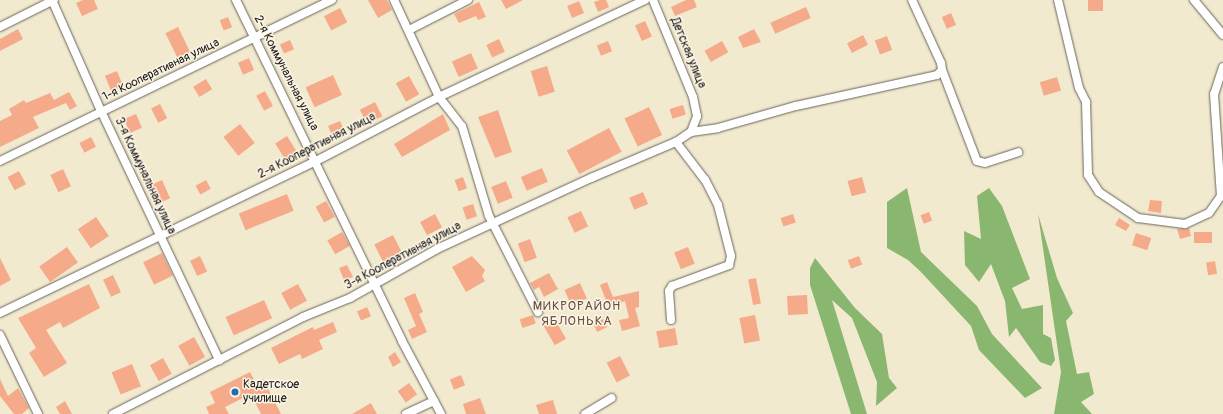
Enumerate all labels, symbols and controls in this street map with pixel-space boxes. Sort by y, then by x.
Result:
street label: 2-я Коммунальная улица [251,13,321,133]
street label: Детская улица [667,15,709,91]
street label: 1-я Кооперативная улица [100,35,222,105]
street label: 2-я Кооперативная улица [256,110,378,182]
street label: 3-я Коммунальная улица [112,115,178,237]
street label: 3-я Кооперативная улица [342,219,464,293]
district label: МИКРОРАЙОН ЯБЛОНЬКА [533,299,621,330]
place label: Кадетское училище [243,378,299,406]
marker: Кадетское училище [230,387,240,397]

